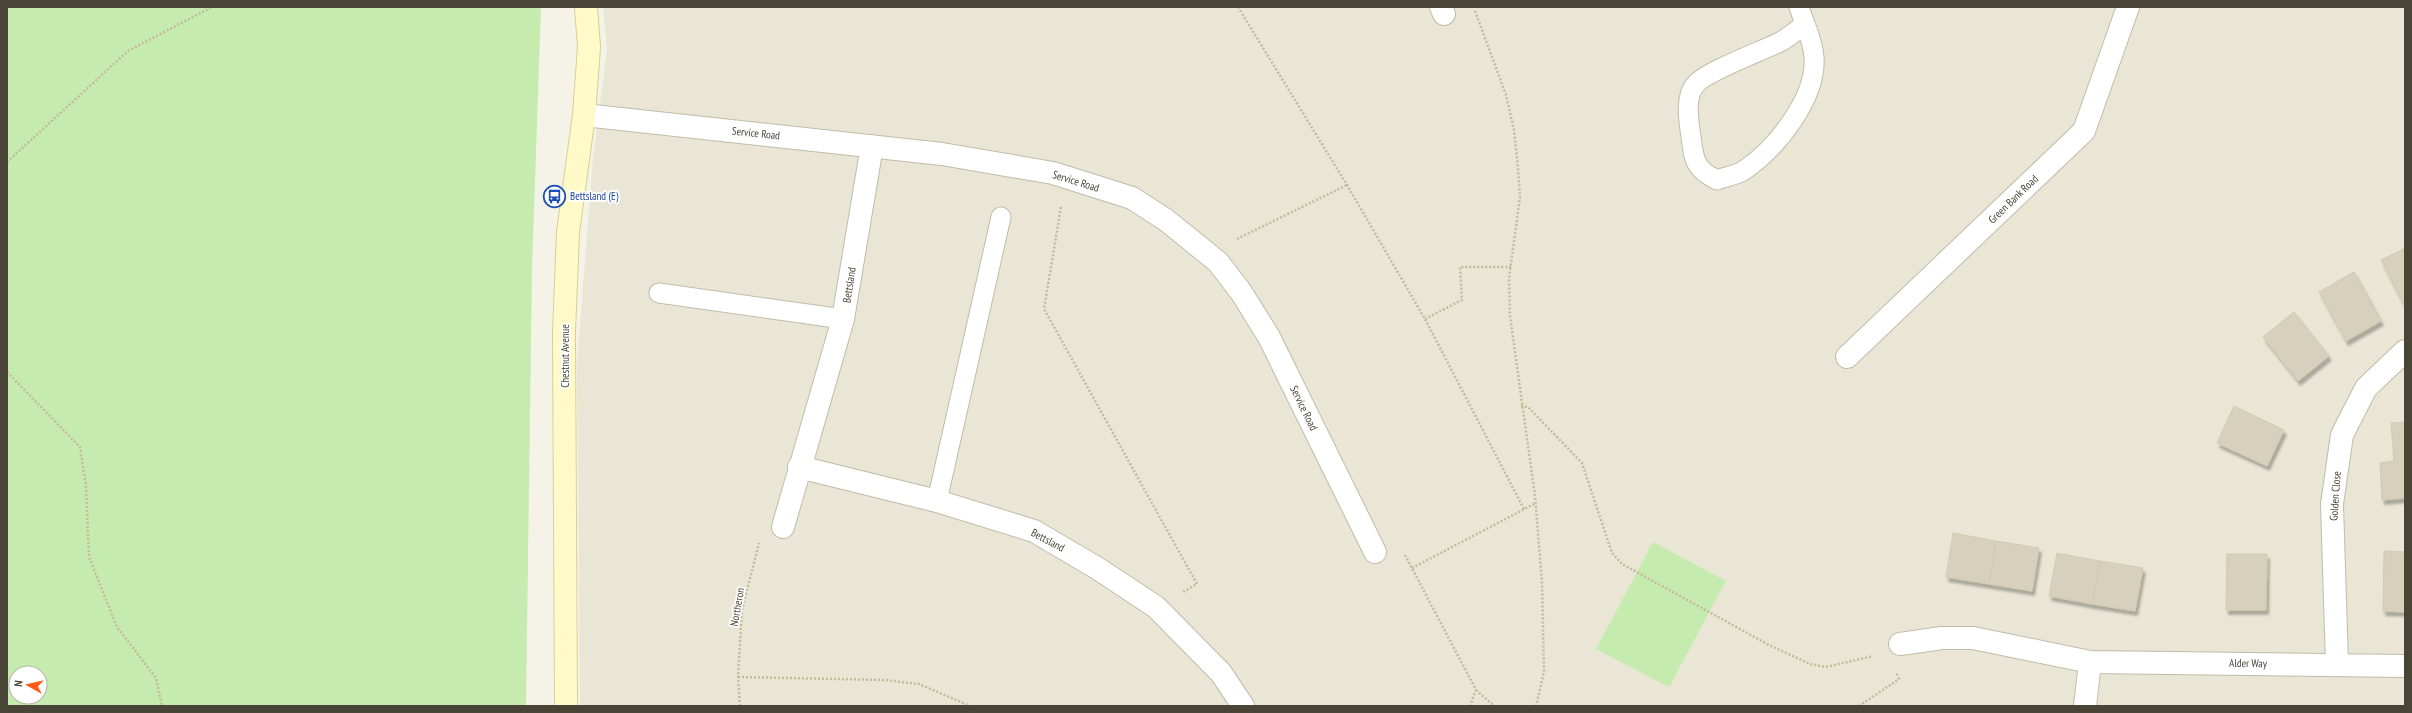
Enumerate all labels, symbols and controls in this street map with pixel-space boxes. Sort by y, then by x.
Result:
street label: Service Road [731,124,781,143]
street label: Service Road [1051,167,1101,195]
street label: Green Bank Road [1985,172,2041,226]
bus stop icon: Bettsland (E) [541,183,567,209]
place label: Bettsland (E) [570,189,619,203]
street label: Bettsland [839,266,859,304]
street label: Chestnut Avenue [558,324,572,388]
street label: Service Road [1287,383,1321,433]
street label: Golden Close [2326,470,2344,521]
street label: Bettsland [1029,525,1067,555]
street label: Northeron [727,586,747,627]
street label: Alder Way [2229,656,2268,670]
north arrow [8,665,48,705]
text: N [11,680,25,688]

